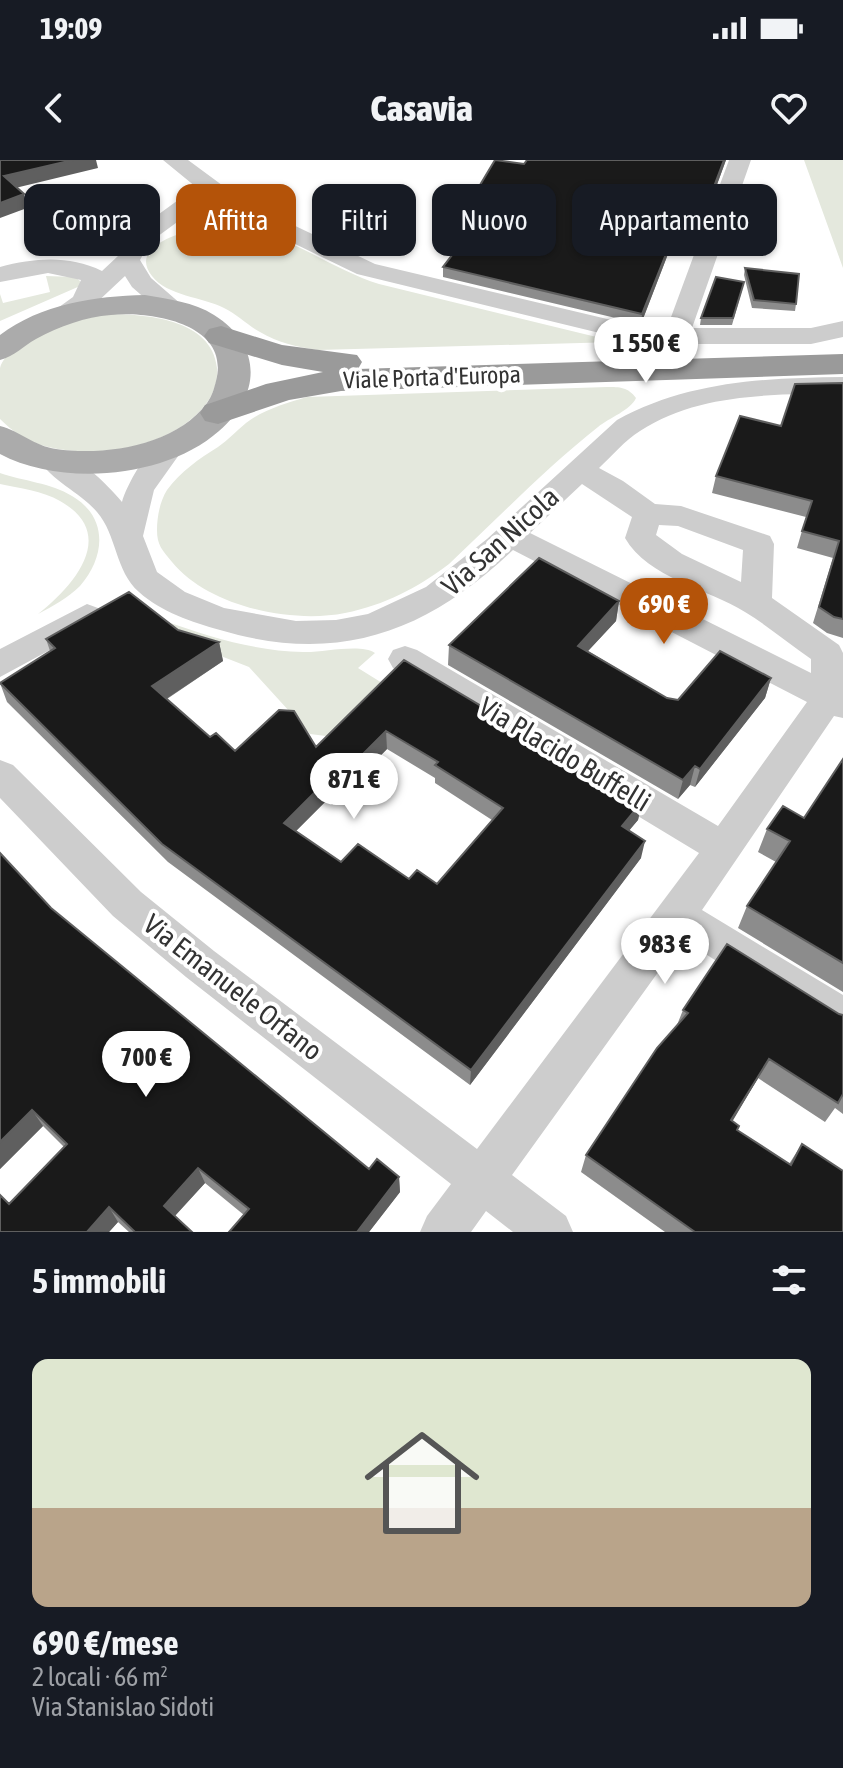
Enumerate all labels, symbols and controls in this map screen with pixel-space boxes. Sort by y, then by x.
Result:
text: 19:09 [40,11,102,45]
icon: back [32,86,76,130]
icon: heart [767,86,811,130]
text: Casavia [370,87,473,129]
chip: Compra [24,184,160,256]
chip: Affitta [176,184,296,256]
chip: Filtri [312,184,416,256]
chip: Nuovo [432,184,556,256]
chip: Appartamento [572,184,777,256]
pin: 1 550 € [572,317,720,385]
text: 1 550 € [612,328,680,358]
street label: Viale Porta d'Europa [343,360,521,394]
street label: Via San Nicola [435,480,565,602]
pin: 690 € [608,578,720,646]
text: 690 € [638,589,690,619]
street label: Via Placido Buffelli [474,690,656,818]
pin: 871 € [298,753,410,821]
text: 871 € [328,764,380,794]
street label: Via Emanuele Orfano [137,907,329,1067]
pin: 983 € [609,918,721,986]
text: 983 € [639,929,691,959]
pin: 700 € [90,1031,202,1099]
text: 700 € [120,1042,172,1072]
icon: filters [767,1258,811,1302]
text: 5 immobili [32,1261,166,1300]
icon: home [350,1411,494,1555]
text: 690 €/mese [32,1623,179,1662]
text: 2 locali · 66 m² [32,1662,168,1692]
text: Via Stanislao Sidoti [32,1692,214,1722]

